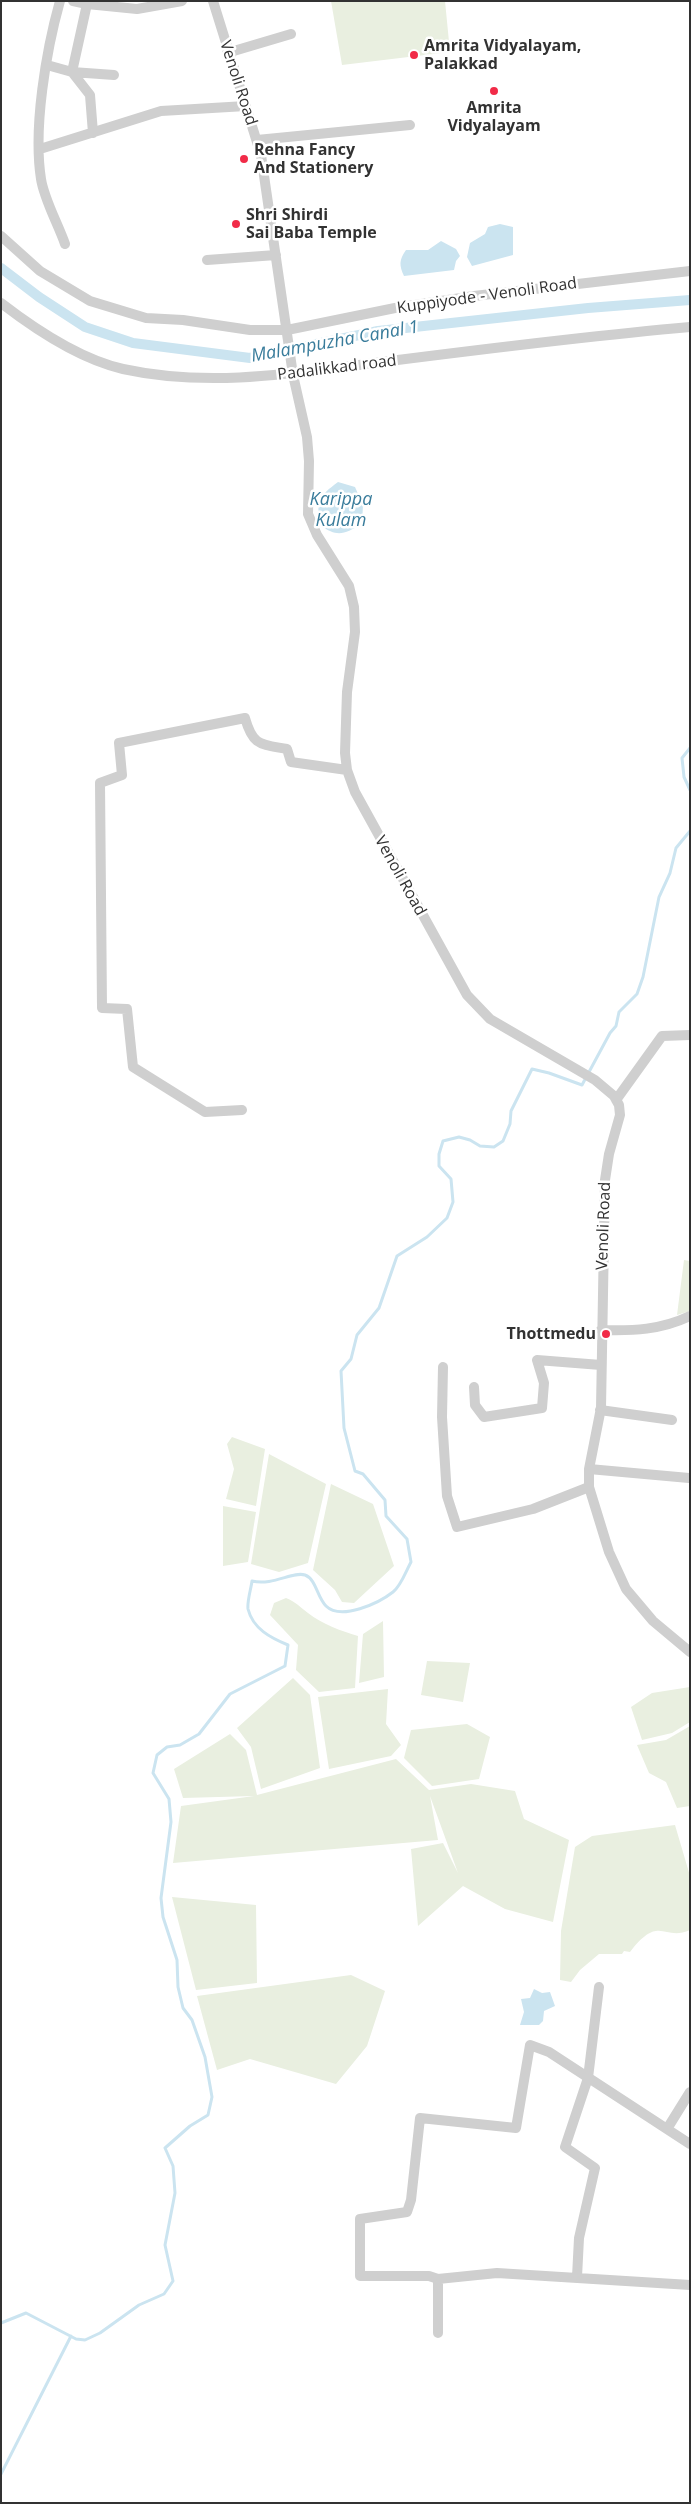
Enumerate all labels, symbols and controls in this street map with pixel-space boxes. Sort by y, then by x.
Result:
place label: Amrita Vidyalayam, Palakkad [424,36,581,74]
street label: Venoli Road [215,38,261,128]
marker: Amrita Vidyalayam, Palakkad [408,49,420,61]
marker: Amrita Vidyalayam [488,85,500,97]
place label: Amrita Vidyalayam [447,98,541,136]
place label: Rehna Fancy And Stationery [254,140,373,178]
marker: Rehna Fancy And Stationery [238,153,250,165]
place label: Shri Shirdi Sai Baba Temple [246,205,377,243]
marker: Shri Shirdi Sai Baba Temple [230,218,242,230]
street label: Kuppiyode - Venoli Road [396,274,578,318]
water label: Malampuzha Canal 1 [249,317,421,367]
street label: Padalikkad road [276,351,398,385]
water label: Karippa Kulam [310,489,372,532]
street label: Venoli Road [370,833,430,919]
street label: Venoli Road [593,1182,615,1270]
place label: Thottmedu [507,1324,596,1344]
marker: Thottmedu [600,1328,612,1340]

